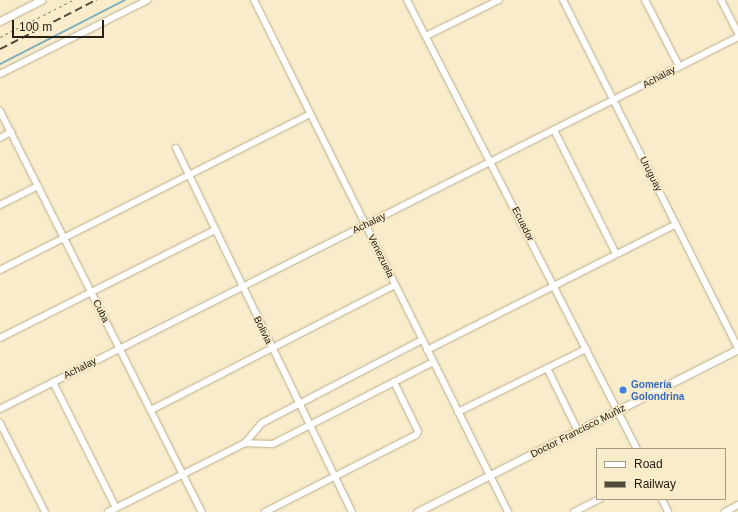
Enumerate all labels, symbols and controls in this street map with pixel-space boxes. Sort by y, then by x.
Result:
scale bar [14,12,106,38]
text: 100 m [19,20,52,34]
street label: Achalay [641,63,677,91]
street label: Uruguay [637,154,665,194]
street label: Ecuador [509,205,537,243]
street label: Achalay [350,210,388,236]
street label: Venezuela [365,232,397,280]
street label: Cuba [90,298,112,324]
street label: Bolivia [251,314,275,346]
street label: Achalay [61,355,99,381]
place label: Gomería Golondrina [631,378,684,402]
marker: Gomería Golondrina [618,385,628,395]
street label: Doctor Francisco Muñiz [528,402,628,460]
legend [596,448,726,500]
text: Road [634,457,663,471]
text: Railway [634,477,676,491]

